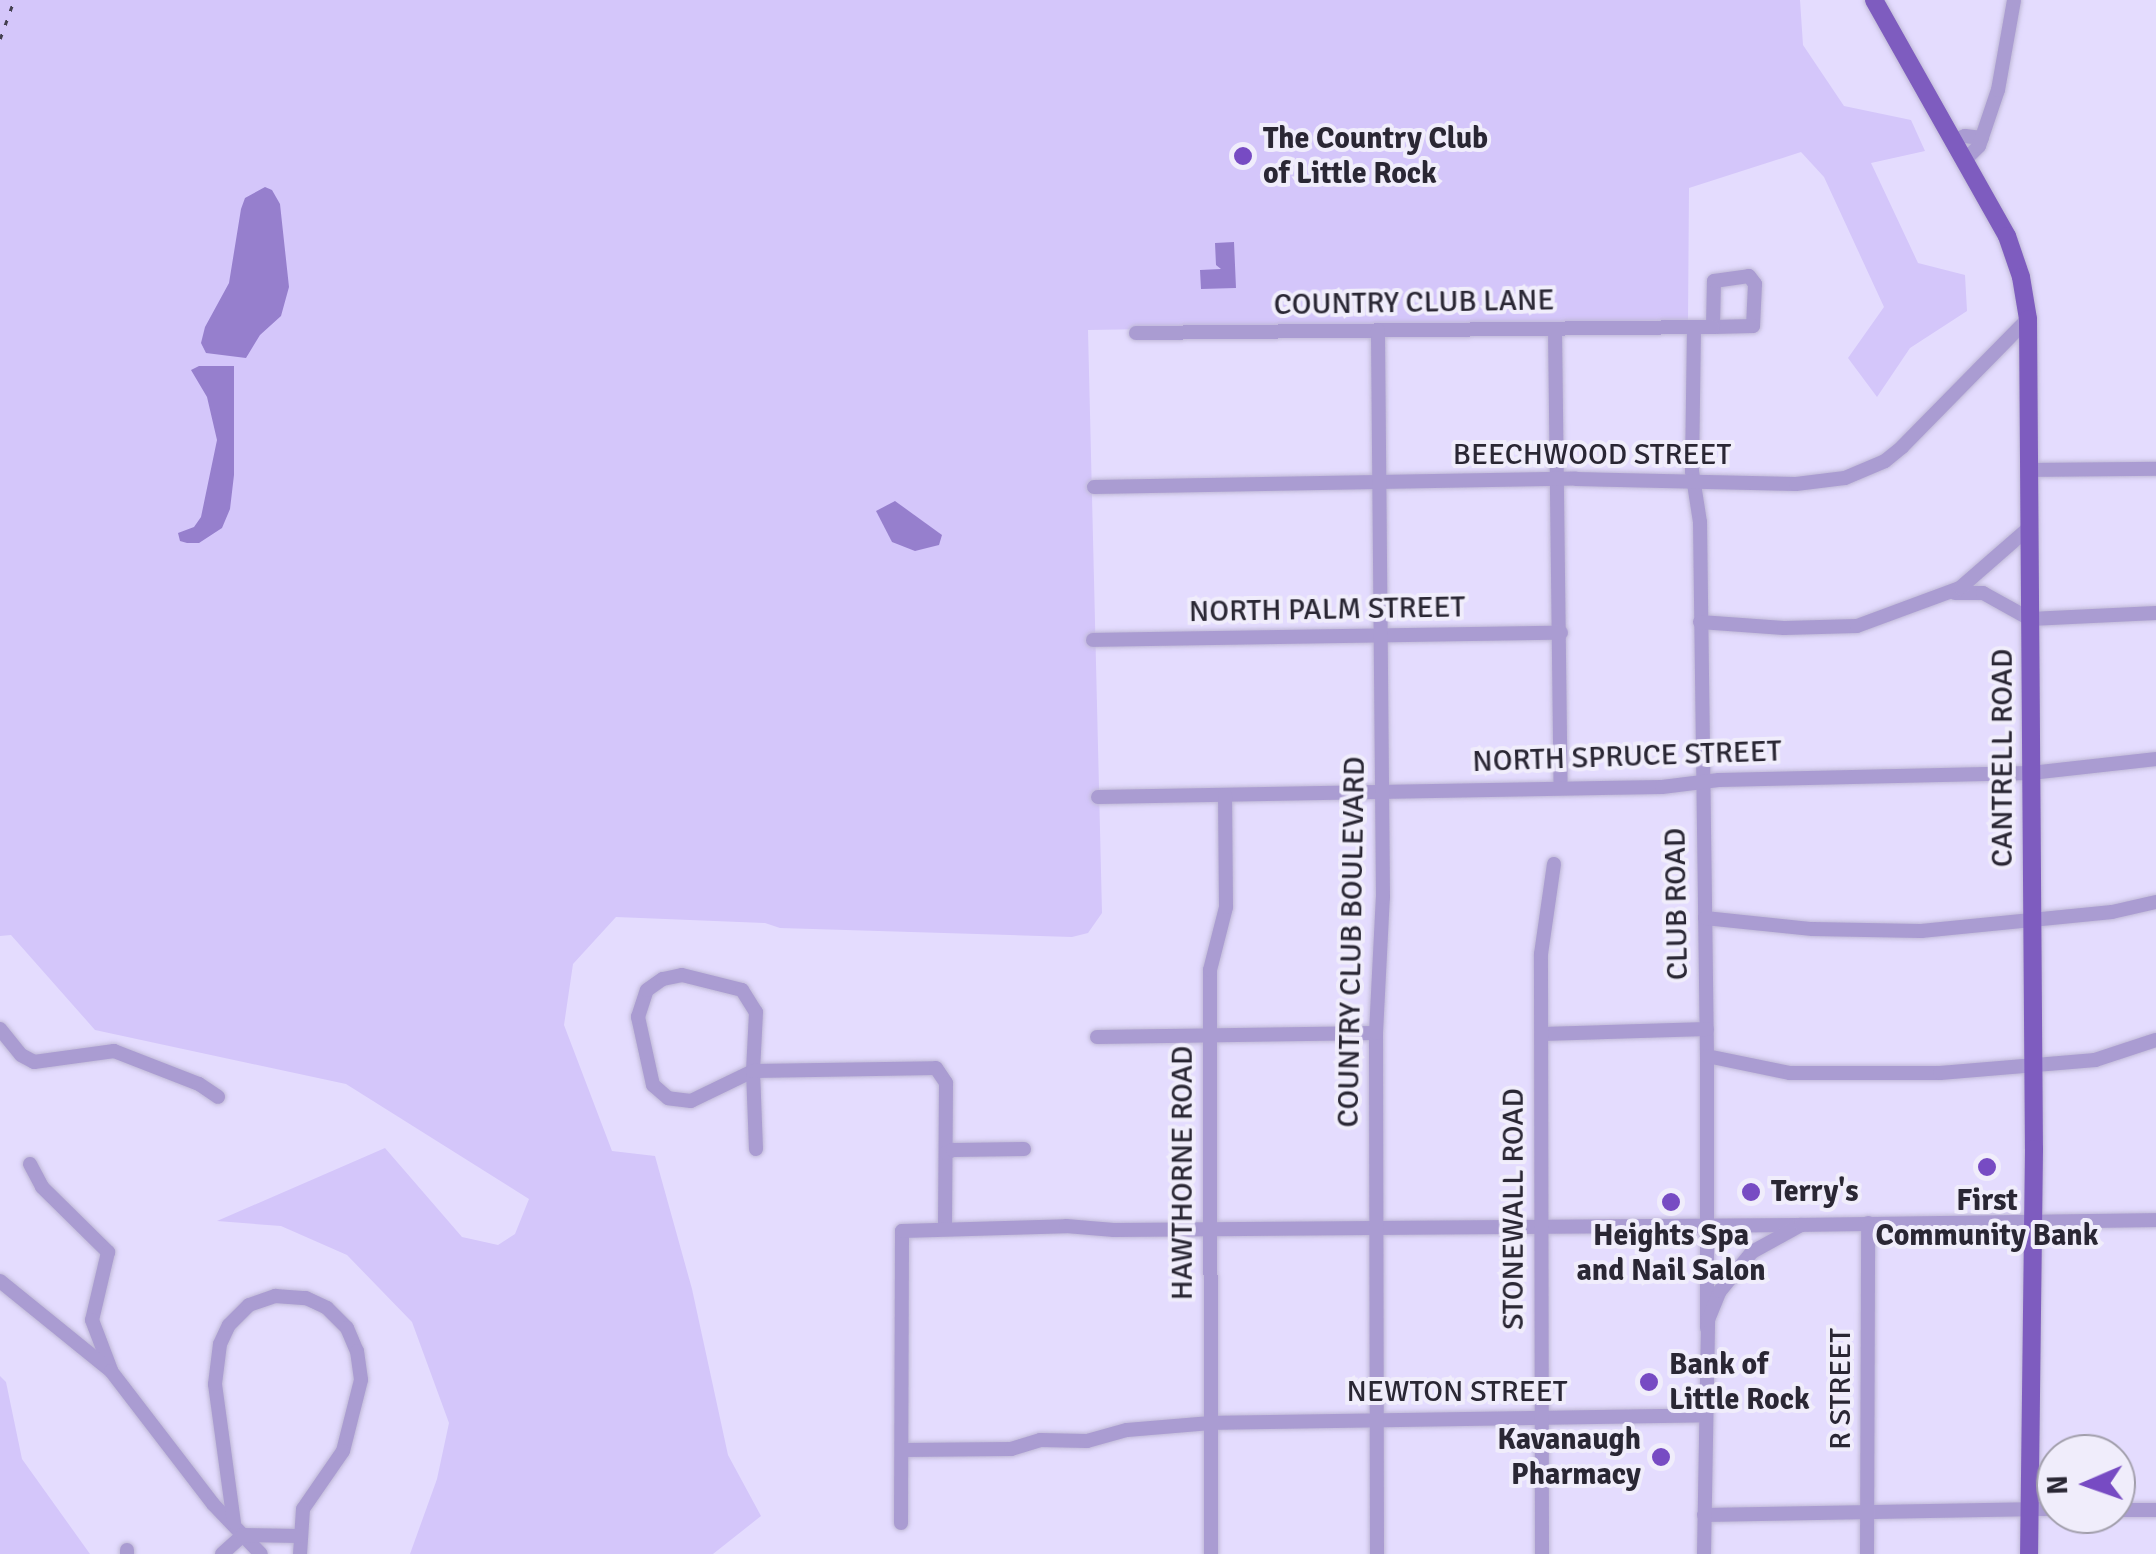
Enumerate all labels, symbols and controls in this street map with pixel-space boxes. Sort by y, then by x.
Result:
place label: The Country Club of Little Rock [1263,121,1488,192]
marker: The Country Club of Little Rock [1232,145,1254,167]
street label: COUNTRY CLUB LANE [1273,283,1555,323]
street label: BEECHWOOD STREET [1453,437,1731,473]
street label: NORTH PALM STREET [1188,590,1466,630]
street label: CANTRELL ROAD [1985,649,2021,867]
street label: NORTH SPRUCE STREET [1472,734,1782,780]
street label: COUNTRY CLUB BOULEVARD [1331,756,1373,1128]
street label: CLUB ROAD [1658,827,1696,981]
street label: HAWTHORNE ROAD [1165,1046,1201,1300]
street label: STONEWALL ROAD [1496,1088,1532,1330]
marker: First Community Bank [1976,1156,1998,1178]
place label: Terry's [1771,1174,1859,1210]
marker: Terry's [1740,1181,1762,1203]
place label: First Community Bank [1876,1183,2098,1254]
marker: Heights Spa and Nail Salon [1660,1191,1682,1213]
place label: Heights Spa and Nail Salon [1576,1218,1766,1288]
street label: R STREET [1823,1328,1859,1450]
place label: Bank of Little Rock [1669,1347,1810,1418]
marker: Bank of Little Rock [1638,1371,1660,1393]
street label: NEWTON STREET [1347,1374,1567,1410]
place label: Kavanaugh Pharmacy [1497,1422,1641,1492]
north arrow [2036,1434,2136,1534]
marker: Kavanaugh Pharmacy [1650,1446,1672,1468]
text: N [2041,1475,2075,1495]

